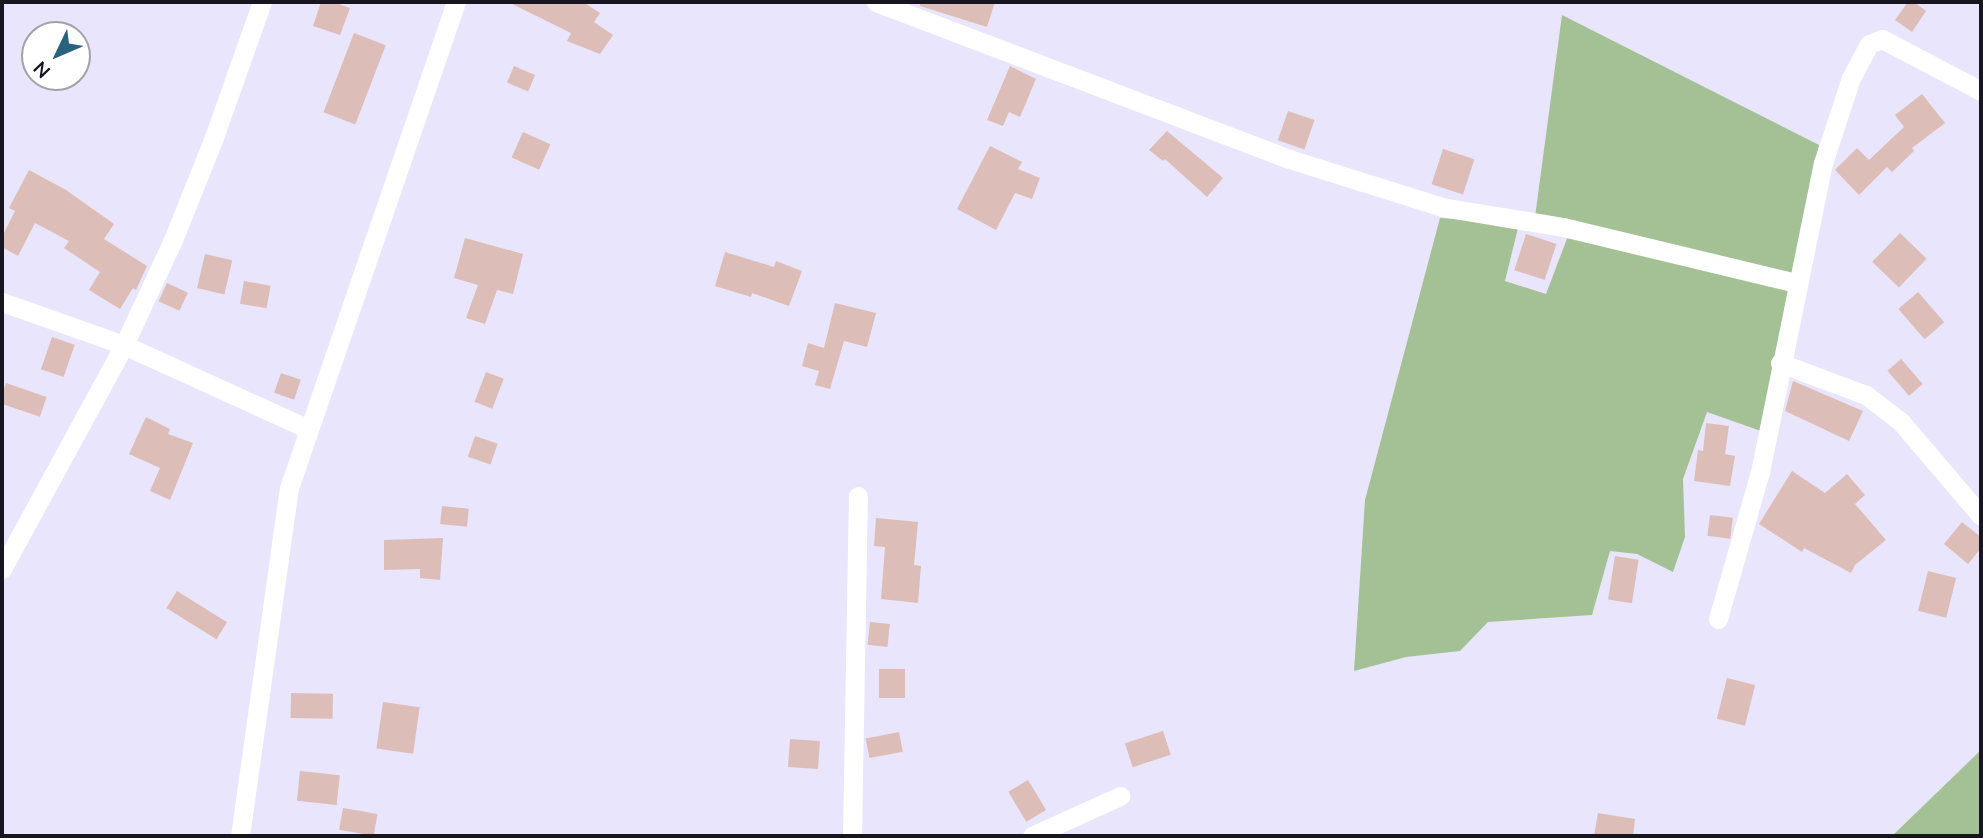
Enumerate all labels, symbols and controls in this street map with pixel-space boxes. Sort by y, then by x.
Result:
north arrow [21,21,91,91]
text: N [28,55,57,83]

